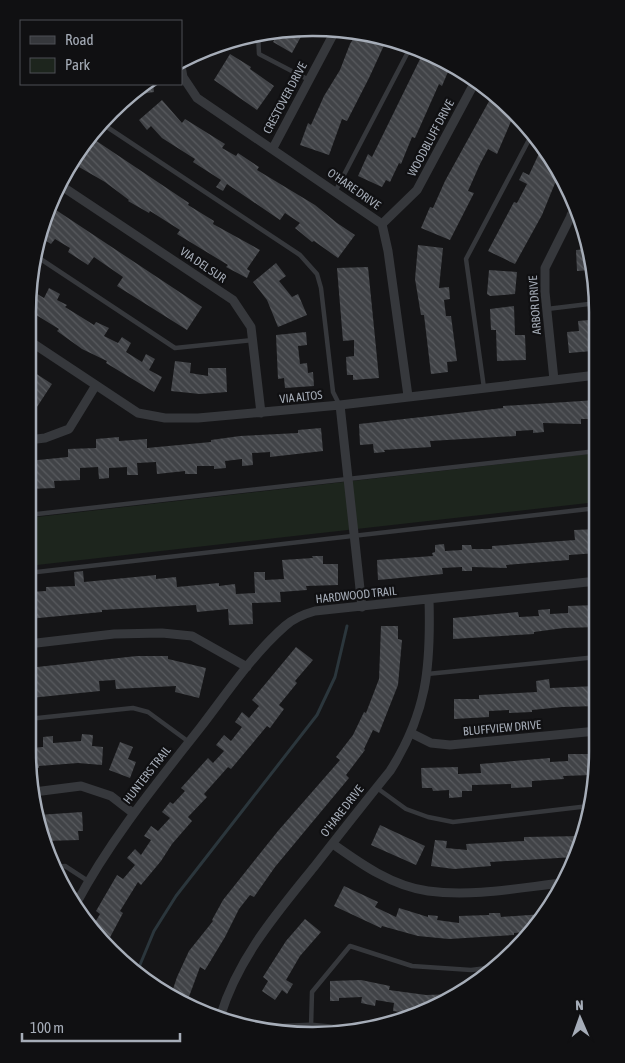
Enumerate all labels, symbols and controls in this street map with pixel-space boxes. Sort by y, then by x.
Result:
legend [20,20,182,85]
text: Road [65,31,94,48]
text: Park [65,56,90,73]
street label: CRESTOVER DRIVE [260,60,310,136]
street label: WOODBLUFF DRIVE [405,97,457,179]
street label: O'HARE DRIVE [325,166,383,212]
street label: VIA DEL SUR [177,244,229,286]
street label: ARBOR DRIVE [526,275,544,335]
street label: VIA ALTOS [279,388,323,406]
street label: HARDWOOD TRAIL [315,584,397,606]
street label: BLUFFVIEW DRIVE [462,718,542,738]
street label: HUNTERS TRAIL [120,743,174,807]
street label: O'HARE DRIVE [318,783,366,839]
north arrow [555,993,605,1043]
text: N [575,997,584,1013]
scale bar [22,1010,180,1042]
text: 100 m [30,1019,64,1036]

